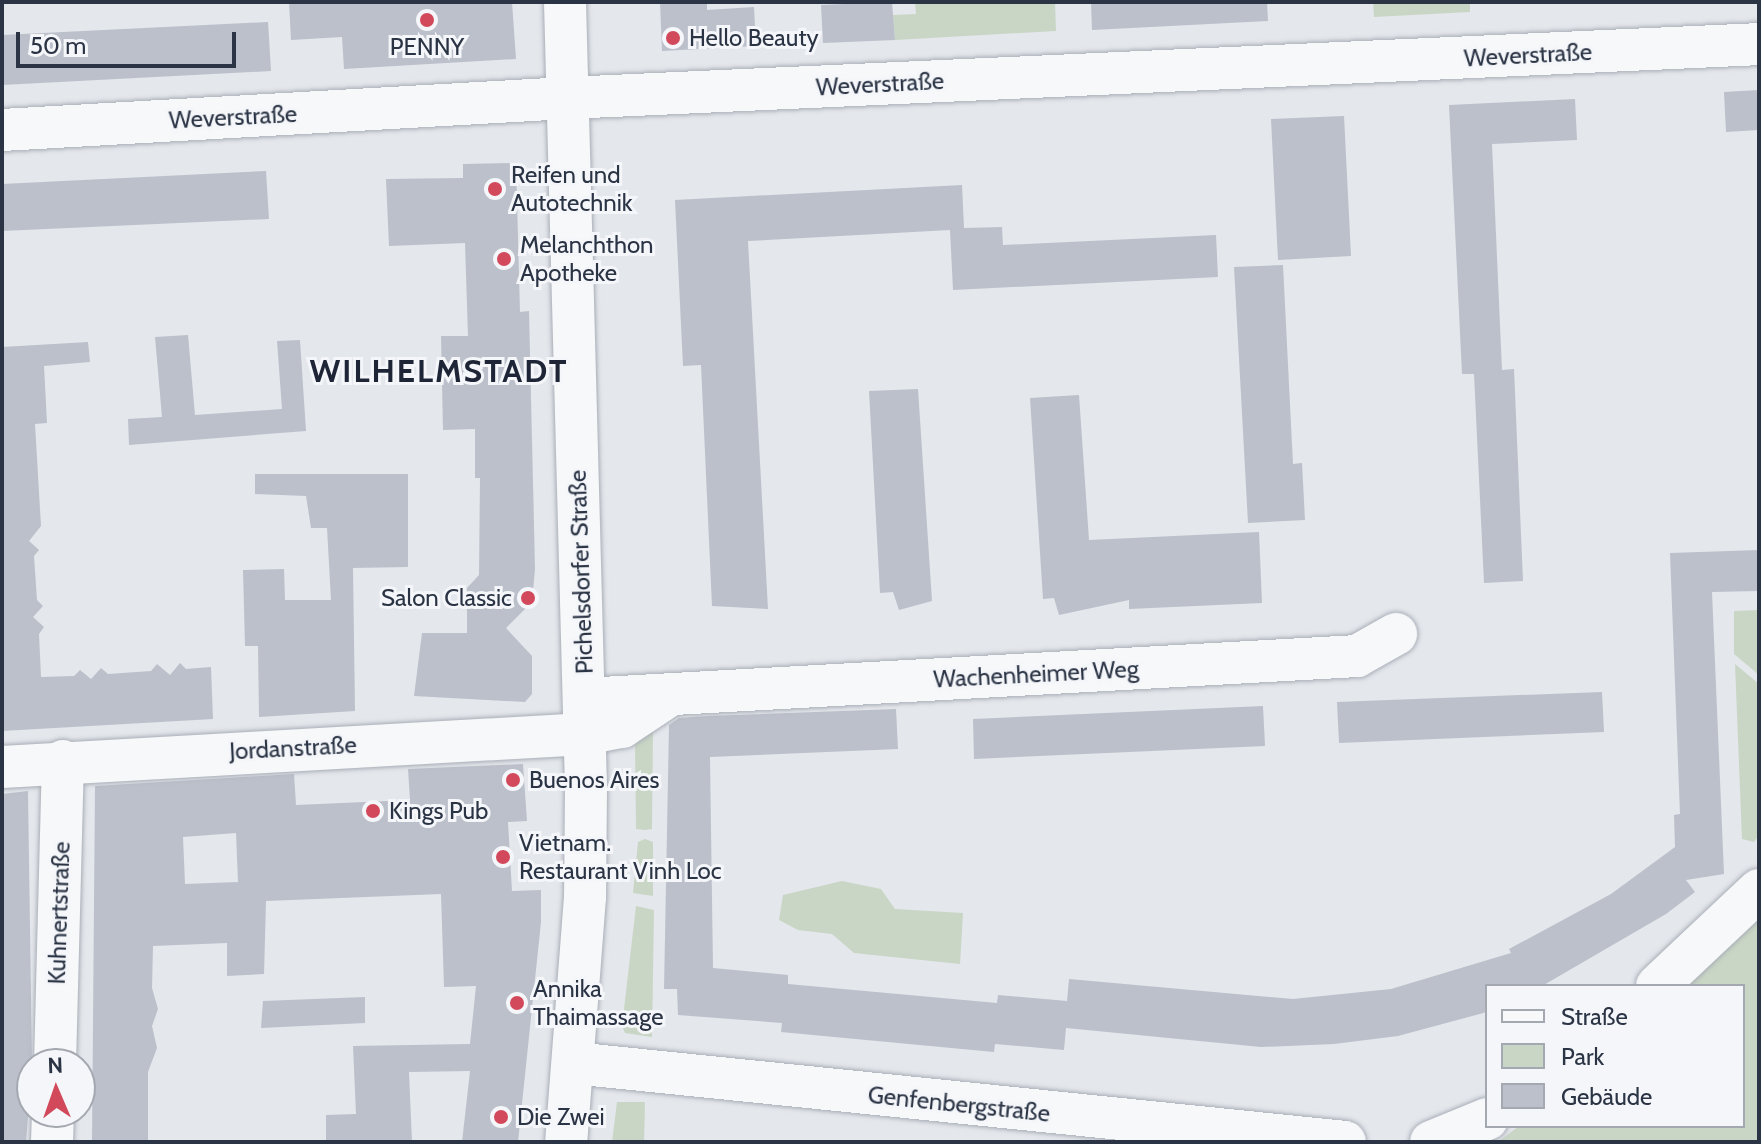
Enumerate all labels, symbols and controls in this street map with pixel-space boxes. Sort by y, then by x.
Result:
marker: PENNY [418,11,436,29]
scale bar [20,16,240,66]
place label: Hello Beauty [689,24,819,52]
marker: Hello Beauty [664,29,682,47]
text: 50 m [30,31,86,60]
place label: PENNY [390,33,464,61]
street label: Weverstraße [1463,37,1593,73]
street label: Weverstraße [815,66,945,102]
street label: Weverstraße [168,99,298,135]
place label: Reifen und Autotechnik [511,161,633,217]
marker: Reifen und Autotechnik [486,180,504,198]
place label: Melanchthon Apotheke [520,231,654,287]
marker: Melanchthon Apotheke [495,250,513,268]
district label: WILHELMSTADT [310,352,568,390]
street label: Pichelsdorfer Straße [563,469,599,675]
place label: Salon Classic [381,584,512,612]
marker: Salon Classic [519,589,537,607]
street label: Wachenheimer Weg [933,654,1139,694]
street label: Jordanstraße [229,730,357,766]
place label: Buenos Aires [529,766,659,794]
marker: Buenos Aires [504,771,522,789]
place label: Kings Pub [389,797,488,825]
marker: Kings Pub [364,802,382,820]
place label: Vietnam. Restaurant Vinh Loc [519,829,722,885]
street label: Kuhnertstraße [42,841,76,985]
marker: Vietnam. Restaurant Vinh Loc [494,848,512,866]
place label: Annika Thaimassage [533,975,663,1031]
legend [1485,984,1745,1128]
marker: Annika Thaimassage [508,994,526,1012]
text: Straße [1561,1002,1628,1031]
text: Park [1561,1042,1604,1071]
north arrow [16,1048,96,1128]
text: N [47,1052,63,1079]
street label: Genfenbergstraße [867,1080,1051,1128]
text: Gebäude [1561,1082,1652,1111]
place label: Die Zwei [517,1103,605,1131]
marker: Die Zwei [492,1108,510,1126]

